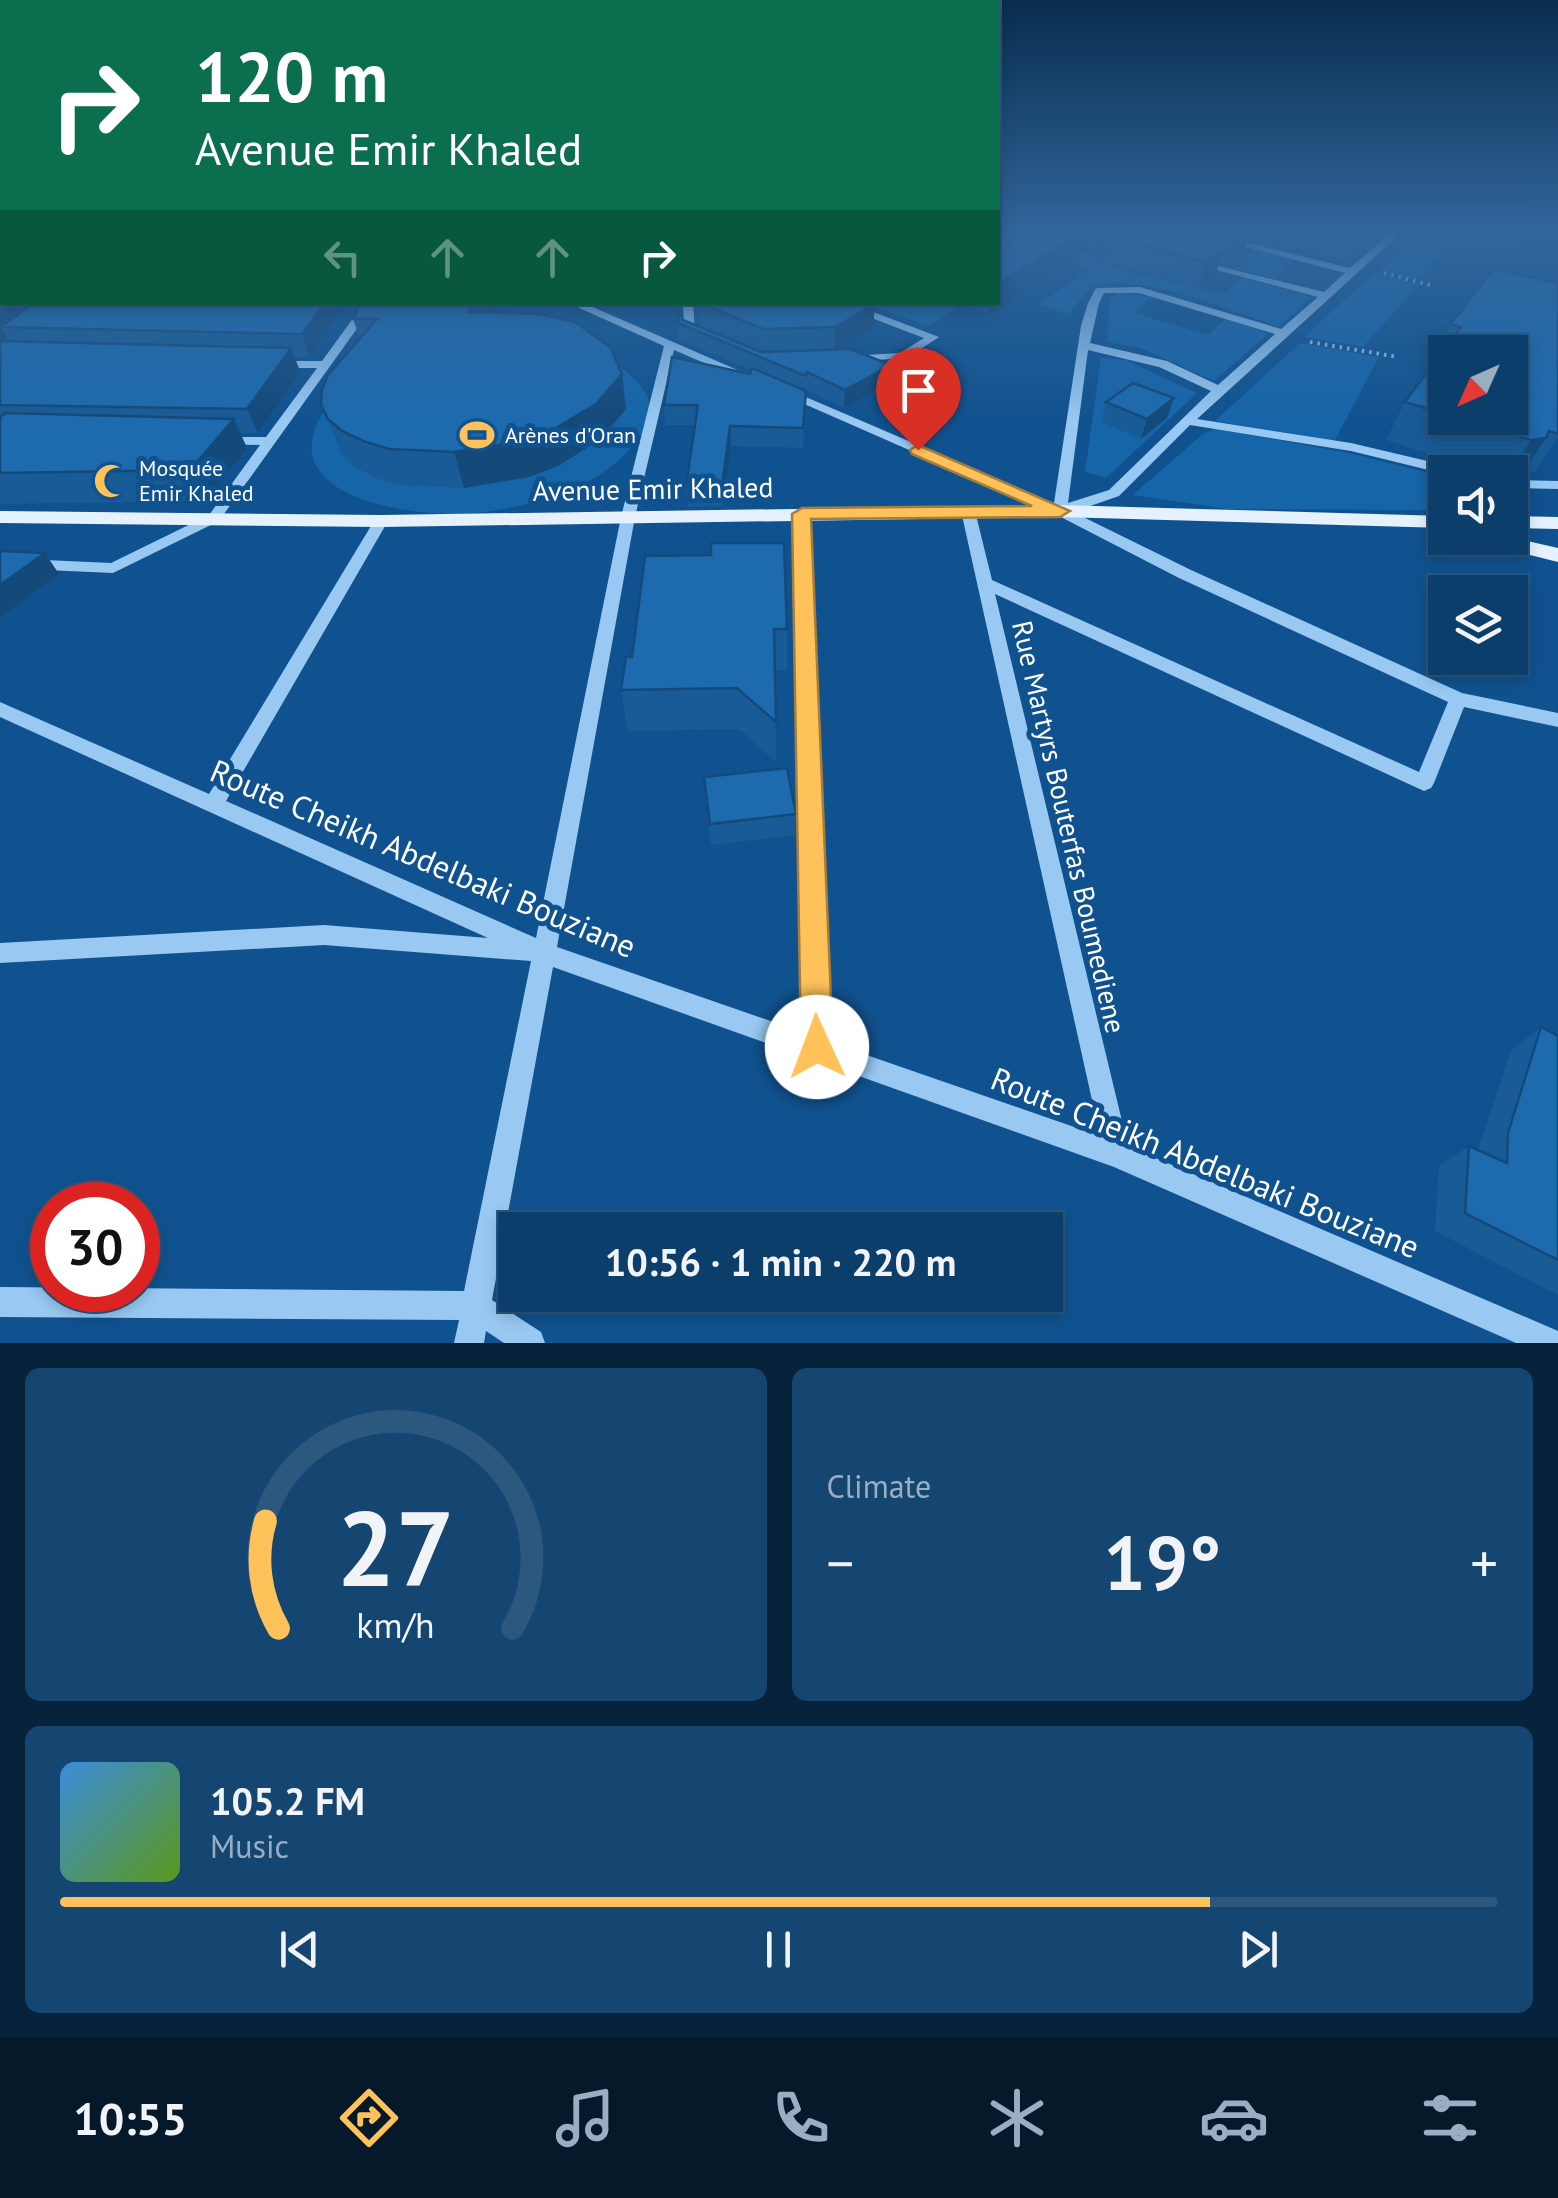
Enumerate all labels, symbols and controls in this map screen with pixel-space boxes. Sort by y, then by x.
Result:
text: 120 m [195,31,388,121]
icon: right [30,40,160,170]
text: Avenue Emir Khaled [195,119,582,177]
icon: left [315,230,370,285]
icon: ahead [420,230,475,285]
icon: ahead [525,230,580,285]
icon: right [630,230,685,285]
north arrow [1428,335,1528,435]
map controls [1428,335,1528,675]
pin [876,348,961,451]
icon: arrive [891,363,946,418]
sports icon: Arènes d'Oran [458,416,496,454]
place label: Arènes d'Oran [505,421,636,449]
place label: Mosquée Emir Khaled [139,454,254,507]
button: sound [1428,455,1528,555]
mosque icon: Mosquée Emir Khaled [92,462,130,500]
street label: Avenue Emir Khaled [532,468,774,509]
button: layers [1428,575,1528,675]
street label: Rue Martyrs Bouterfas Boumediene [1004,617,1135,1037]
street label: Route Cheikh Abdelbaki Bouziane [204,749,642,967]
position arrow [765,995,869,1099]
street label: Route Cheikh Abdelbaki Bouziane [985,1057,1426,1267]
speed limit sign: 30 [30,1182,160,1312]
text: 10:56 · 1 min · 220 m [605,1237,956,1286]
text: Climate [827,1465,931,1507]
text: 27 [337,1480,455,1615]
text: 19° [1103,1514,1221,1611]
text: − [827,1527,854,1598]
text: + [1470,1527,1498,1598]
text: km/h [357,1602,435,1648]
text: 105.2 FM [210,1776,365,1825]
text: Music [210,1825,289,1867]
icon: previous [272,1922,327,1977]
icon: pause [751,1922,806,1977]
icon: next [1231,1922,1286,1977]
icon: directions [334,2083,404,2153]
icon: music [550,2083,620,2153]
icon: phone [766,2083,836,2153]
icon: climate [982,2083,1052,2153]
icon: car [1199,2083,1269,2153]
icon: filters [1415,2083,1485,2153]
text: 10:55 [73,2089,187,2147]

